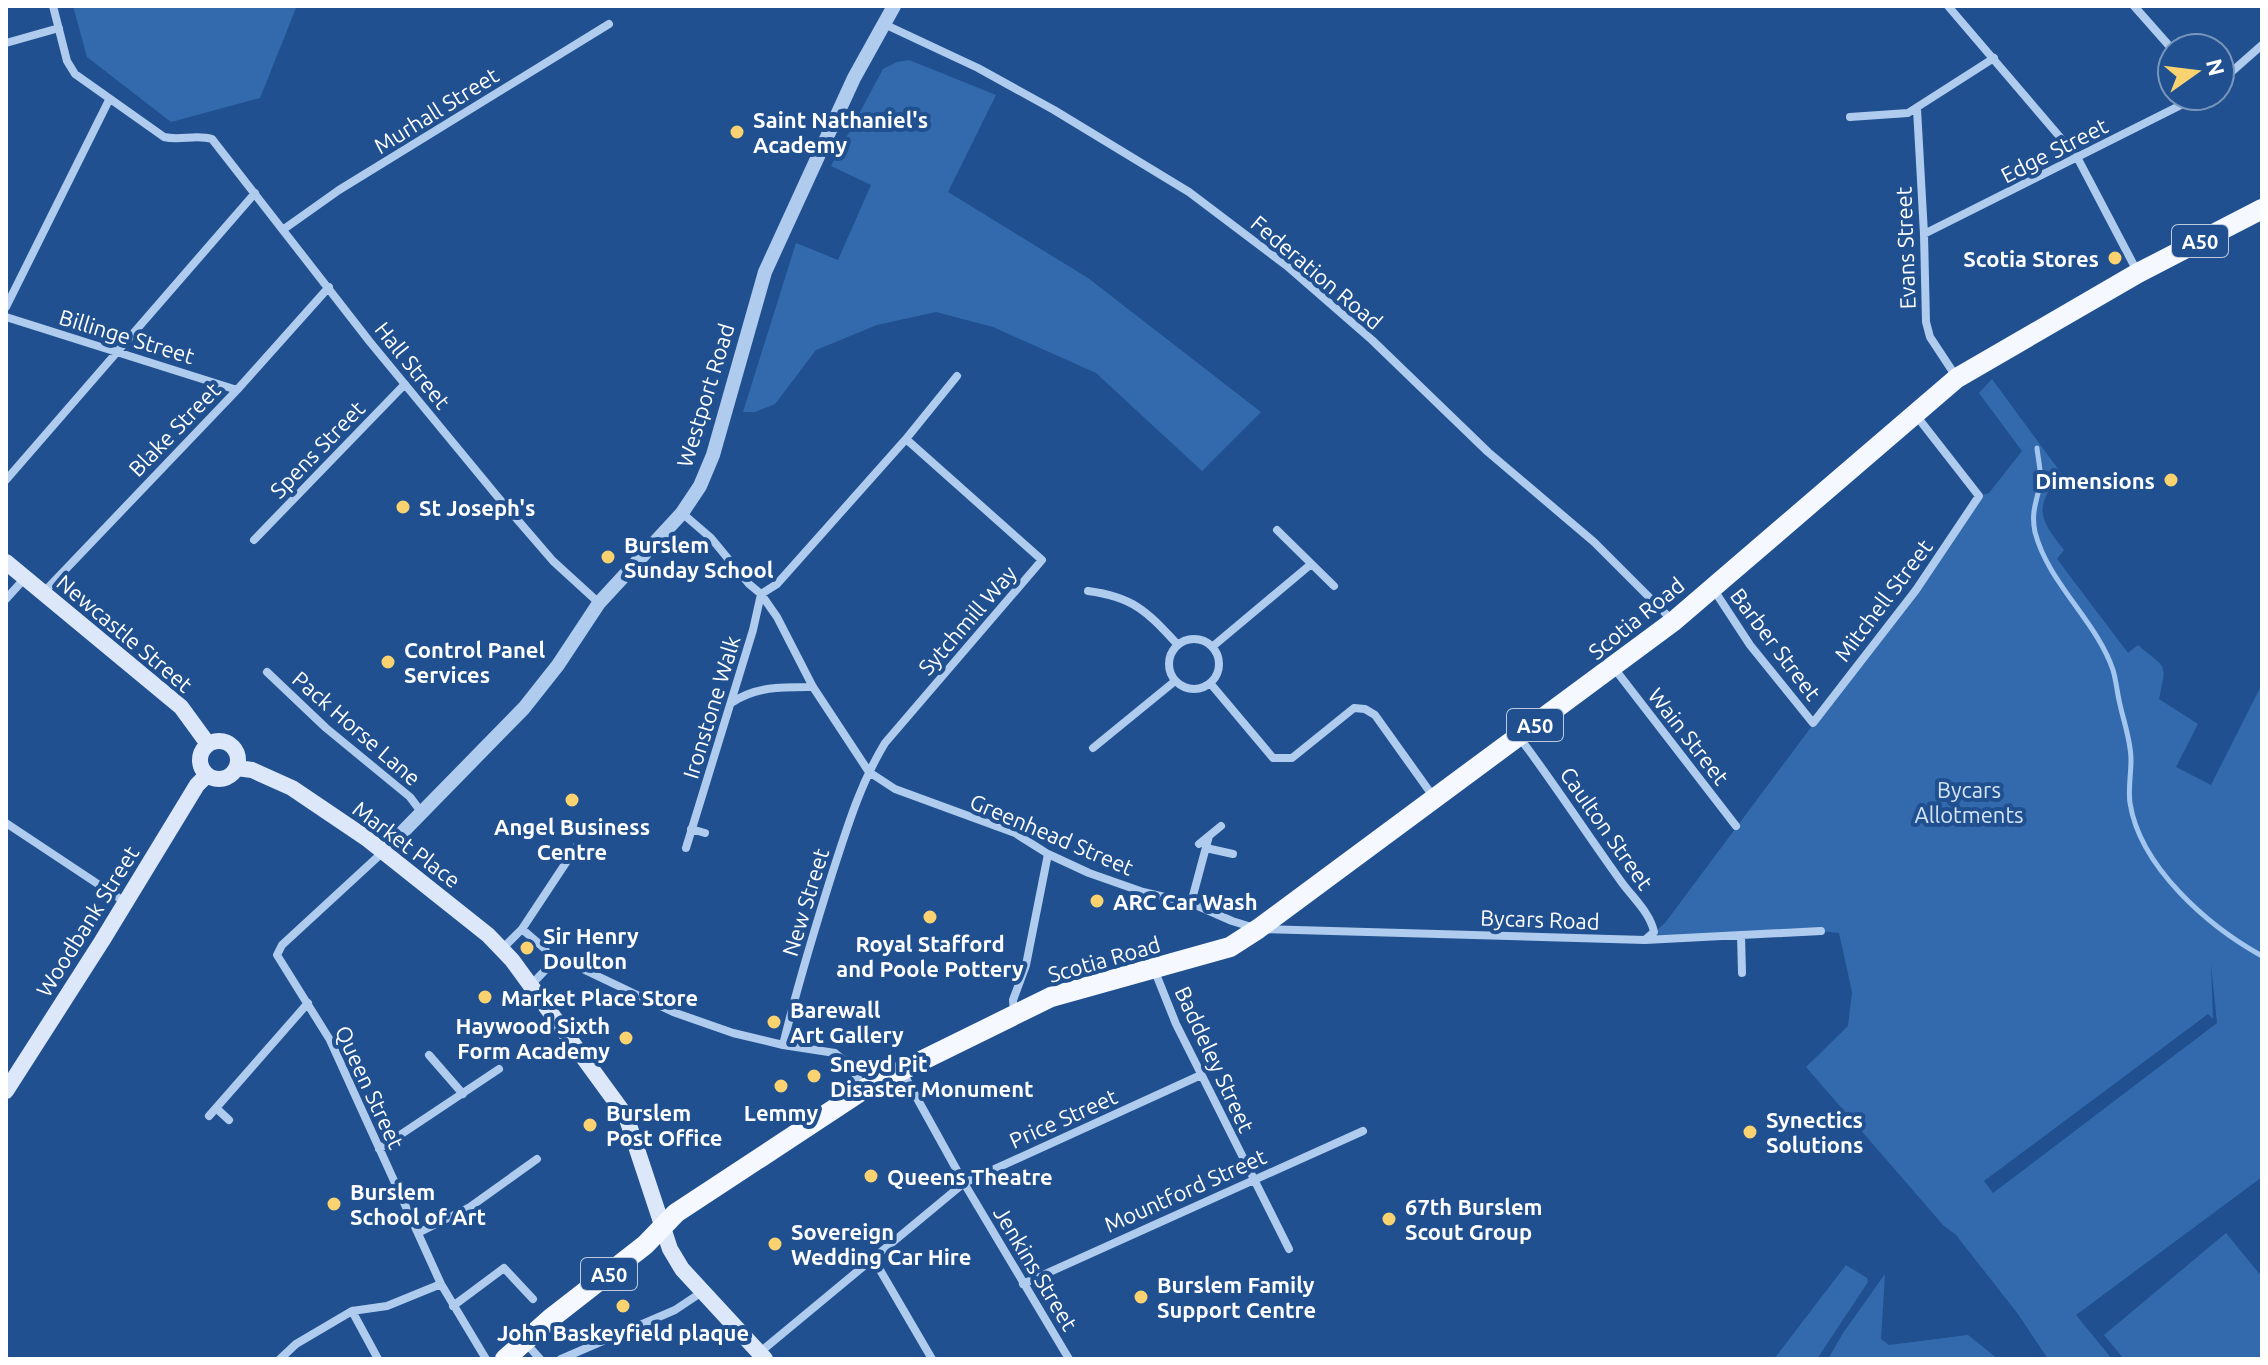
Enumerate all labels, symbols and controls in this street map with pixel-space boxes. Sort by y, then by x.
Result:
north arrow [2156,32,2236,112]
text: N [2202,56,2230,78]
street label: Murhall Street [369,62,503,158]
place label: Saint Nathaniel's Academy [753,107,928,157]
street label: Edge Street [1997,112,2112,188]
marker: Saint Nathaniel's Academy [728,123,746,141]
street label: Evans Street [1890,186,1920,310]
street label: Federation Road [1246,210,1388,334]
road number: A50 [2172,225,2228,257]
place label: Scotia Stores [1963,246,2099,271]
marker: Scotia Stores [2106,249,2124,267]
street label: Billinge Street [56,304,198,369]
street label: Hall Street [370,316,456,414]
street label: Westport Road [671,320,739,470]
street label: Blake Street [123,377,225,481]
street label: Spens Street [265,395,370,503]
place label: Dimensions [2035,468,2155,493]
marker: Dimensions [2162,471,2180,489]
place label: St Joseph's [419,495,535,520]
marker: St Joseph's [394,498,412,516]
place label: Burslem Sunday School [624,532,774,582]
street label: Mitchell Street [1829,534,1937,666]
marker: Burslem Sunday School [599,548,617,566]
street label: Sytchmill Way [913,560,1021,680]
street label: Newcastle Street [52,569,198,697]
street label: Scotia Road [1583,572,1689,664]
street label: Barber Street [1726,583,1826,705]
street label: Ironstone Walk [677,632,745,782]
place label: Control Panel Services [404,637,545,687]
marker: Control Panel Services [379,653,397,671]
street label: Pack Horse Lane [288,666,426,790]
street label: Wain Street [1644,683,1735,790]
road number: A50 [1507,709,1563,741]
street label: Caulton Street [1556,762,1659,894]
park label: Bycars Allotments [1914,777,2024,827]
street label: Greenhead Street [967,788,1138,880]
marker: Angel Business Centre [563,791,581,809]
street label: Market Place [348,796,466,892]
place label: Angel Business Centre [494,814,650,864]
street label: Woodbank Street [31,841,144,1001]
street label: New Street [777,845,833,959]
place label: ARC Car Wash [1113,889,1258,914]
marker: ARC Car Wash [1088,892,1106,910]
street label: Bycars Road [1480,904,1600,934]
marker: Royal Stafford and Poole Pottery [921,908,939,926]
place label: Sir Henry Doulton [543,923,639,973]
place label: Royal Stafford and Poole Pottery [836,931,1024,981]
street label: Scotia Road [1045,931,1163,987]
marker: Sir Henry Doulton [518,939,536,957]
street label: Baddeley Street [1170,982,1260,1136]
place label: Market Place Store [501,985,698,1010]
marker: Market Place Store [476,988,494,1006]
place label: Barewall Art Gallery [790,997,904,1047]
place label: Haywood Sixth Form Academy [455,1013,610,1063]
marker: Barewall Art Gallery [765,1013,783,1031]
street label: Queen Street [331,1021,410,1153]
marker: Haywood Sixth Form Academy [617,1029,635,1047]
place label: Sneyd Pit Disaster Monument [830,1051,1034,1101]
marker: Sneyd Pit Disaster Monument [805,1067,823,1085]
marker: Lemmy [772,1077,790,1095]
street label: Price Street [1005,1083,1121,1153]
place label: Burslem Post Office [606,1100,722,1150]
place label: Lemmy [744,1100,819,1125]
place label: Synectics Solutions [1766,1107,1863,1157]
marker: Burslem Post Office [581,1116,599,1134]
marker: Synectics Solutions [1741,1123,1759,1141]
street label: Mountford Street [1100,1143,1270,1237]
place label: Queens Theatre [887,1164,1053,1189]
marker: Queens Theatre [862,1167,880,1185]
place label: Burslem School of Art [350,1179,486,1229]
place label: 67th Burslem Scout Group [1405,1194,1543,1244]
marker: Burslem School of Art [325,1195,343,1213]
street label: Jenkins Street [989,1201,1083,1335]
marker: 67th Burslem Scout Group [1380,1210,1398,1228]
place label: Sovereign Wedding Car Hire [791,1219,971,1269]
marker: Sovereign Wedding Car Hire [766,1235,784,1253]
road number: A50 [581,1258,637,1290]
place label: Burslem Family Support Centre [1157,1272,1316,1322]
marker: Burslem Family Support Centre [1132,1288,1150,1306]
marker: John Baskeyfield plaque [614,1297,632,1315]
place label: John Baskeyfield plaque [497,1320,749,1345]

